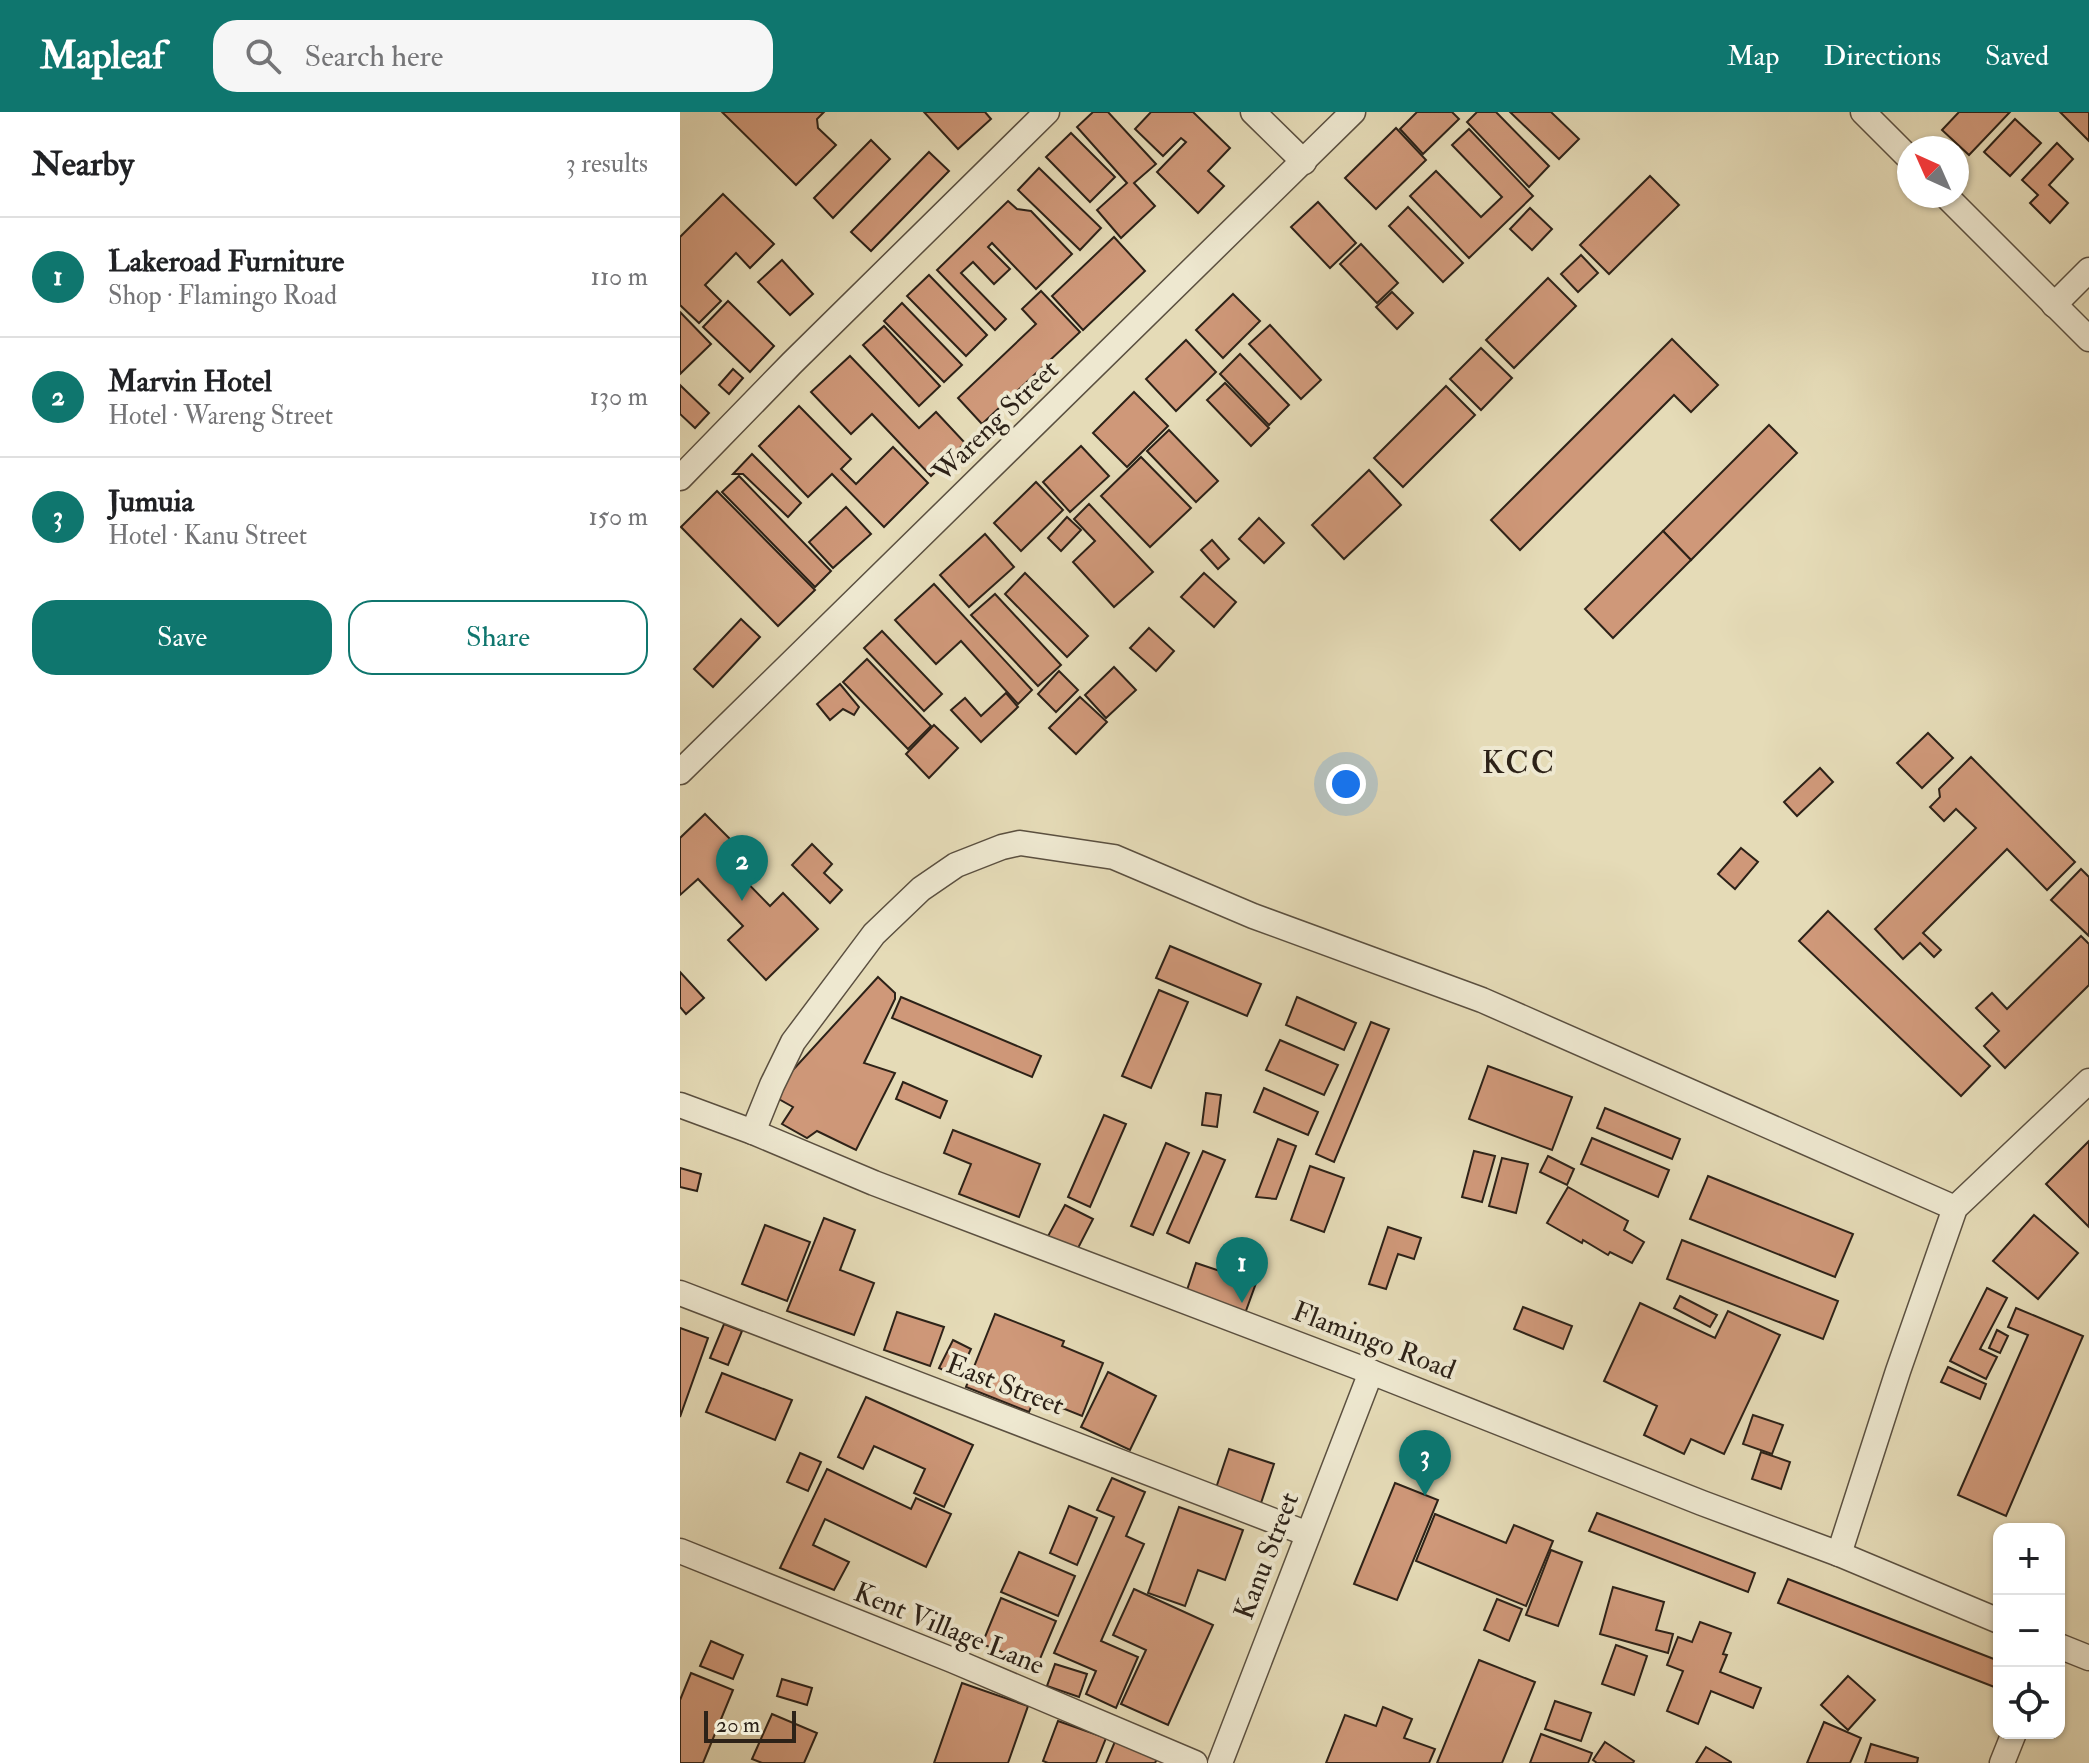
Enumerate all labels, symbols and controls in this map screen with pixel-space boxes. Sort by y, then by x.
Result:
search box [213,20,773,92]
text: Mapleaf [40,32,165,80]
icon: search [241,34,285,78]
text: Search here [305,38,443,75]
text: Map [1727,39,1780,74]
text: Directions [1824,39,1941,74]
text: Saved [1985,39,2049,74]
north arrow [1897,136,1969,208]
text: Nearby [32,143,134,186]
text: 3 results [566,148,648,180]
text: Lakeroad Furniture [108,243,344,280]
text: 1 [53,261,63,293]
text: 110 m [591,261,648,293]
text: Shop · Flamingo Road [108,280,337,312]
street label: Wareng Street [925,352,1066,490]
text: Marvin Hotel [108,363,272,400]
text: 2 [51,381,65,413]
text: 130 m [590,381,648,413]
text: Hotel · Wareng Street [108,400,333,432]
text: Jumuia [108,483,194,520]
text: 3 [53,501,63,533]
text: 150 m [589,501,648,533]
text: Hotel · Kanu Street [108,520,307,552]
button: Save [32,600,332,675]
button: Share [348,600,648,675]
district label: KCC [1482,743,1556,783]
your location [1326,764,1366,804]
pin: 2 [716,835,768,901]
pin: 1 [1216,1237,1268,1303]
street label: Flamingo Road [1288,1294,1461,1388]
street label: East Street [941,1346,1069,1424]
pin: 3 [1399,1430,1451,1496]
street label: Kanu Street [1227,1488,1307,1624]
map controls [1993,1523,2065,1739]
button: + [1993,1523,2065,1595]
street label: Kent Village Lane [849,1575,1050,1683]
button: − [1993,1595,2065,1667]
button: locate [1993,1667,2065,1739]
scale bar [704,1707,796,1743]
text: 20 m [716,1711,760,1739]

